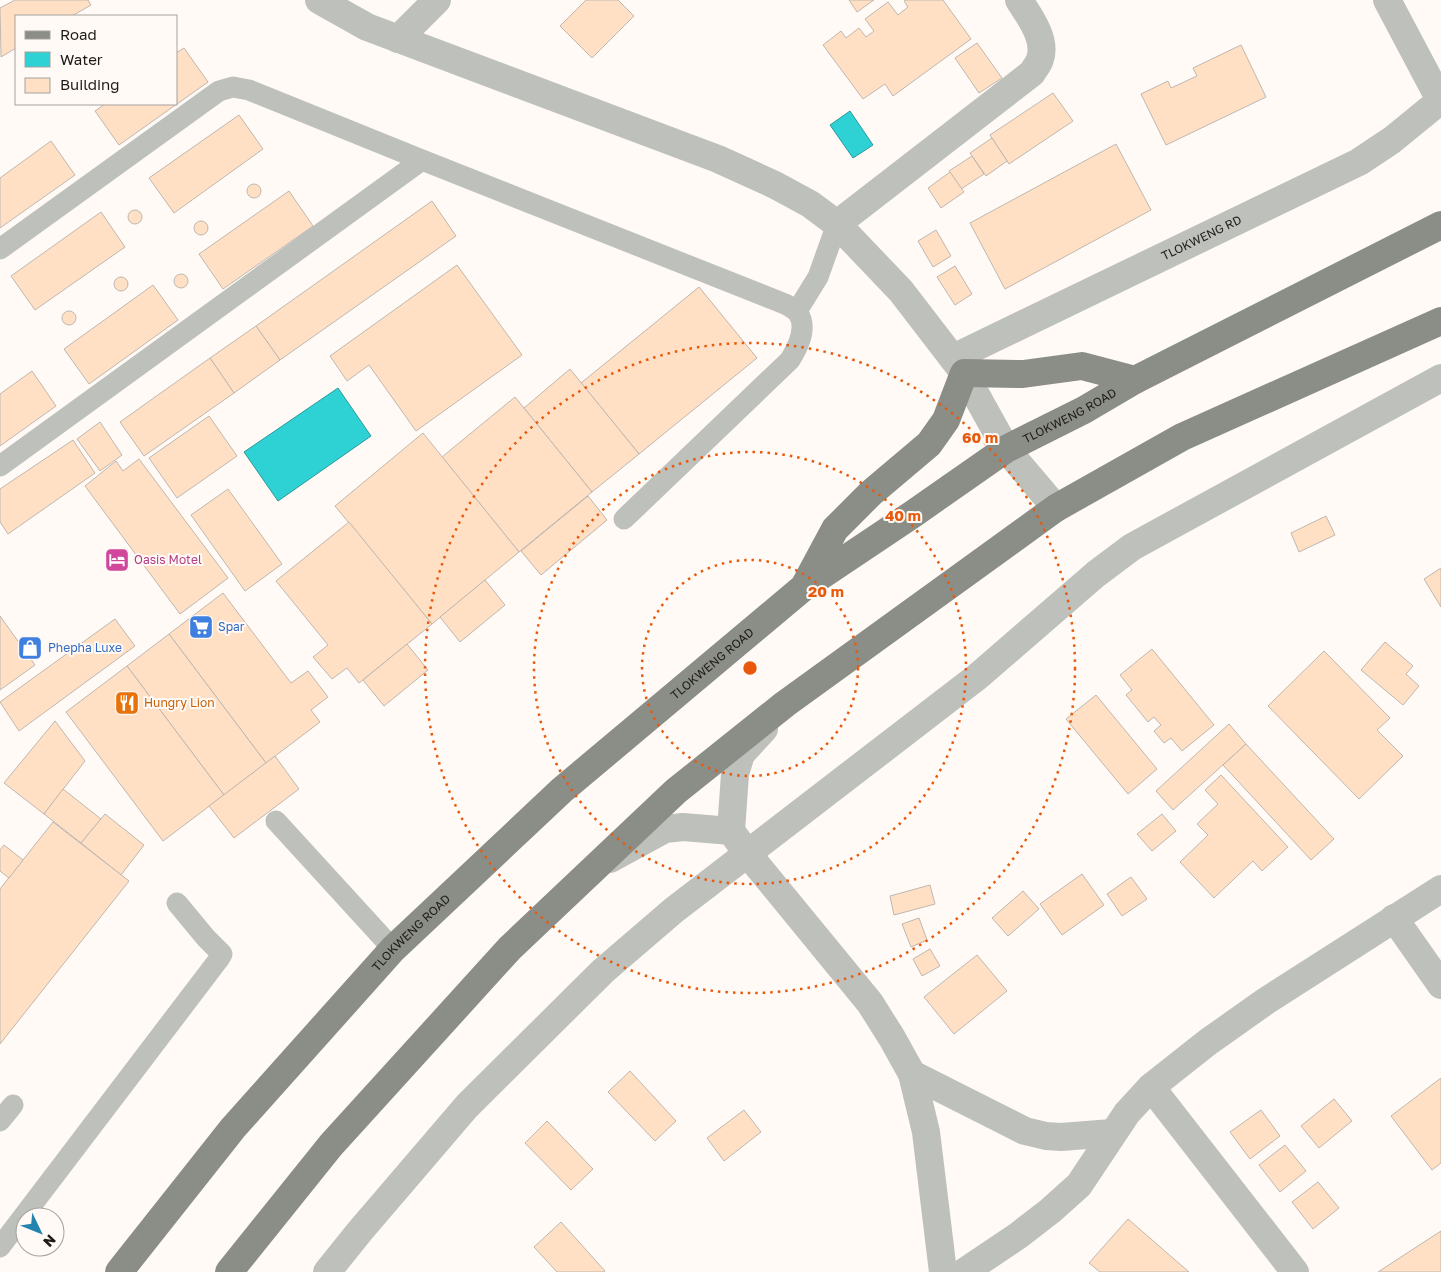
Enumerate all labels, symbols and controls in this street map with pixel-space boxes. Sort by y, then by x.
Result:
legend [15,15,178,105]
text: Road [60,25,97,43]
text: Water [60,50,103,68]
text: Building [60,75,120,93]
street label: TLOKWENG RD [1159,212,1244,263]
street label: TLOKWENG ROAD [1020,385,1119,446]
text: 60 m [962,428,998,446]
text: 40 m [885,506,921,524]
hotel icon: Oasis Motel [104,547,130,573]
place label: Oasis Motel [134,552,202,567]
text: 20 m [808,582,844,600]
supermarket icon: Spar [188,614,214,640]
place label: Spar [218,619,245,634]
street label: TLOKWENG ROAD [667,624,757,703]
shop icon: Phepha Luxe [17,635,43,661]
place label: Phepha Luxe [48,640,122,655]
centre of rings [741,659,759,677]
restaurant icon: Hungry Lion [114,690,140,716]
place label: Hungry Lion [144,695,215,710]
street label: TLOKWENG ROAD [369,891,453,974]
north arrow [15,1207,65,1257]
text: N [40,1232,60,1251]

